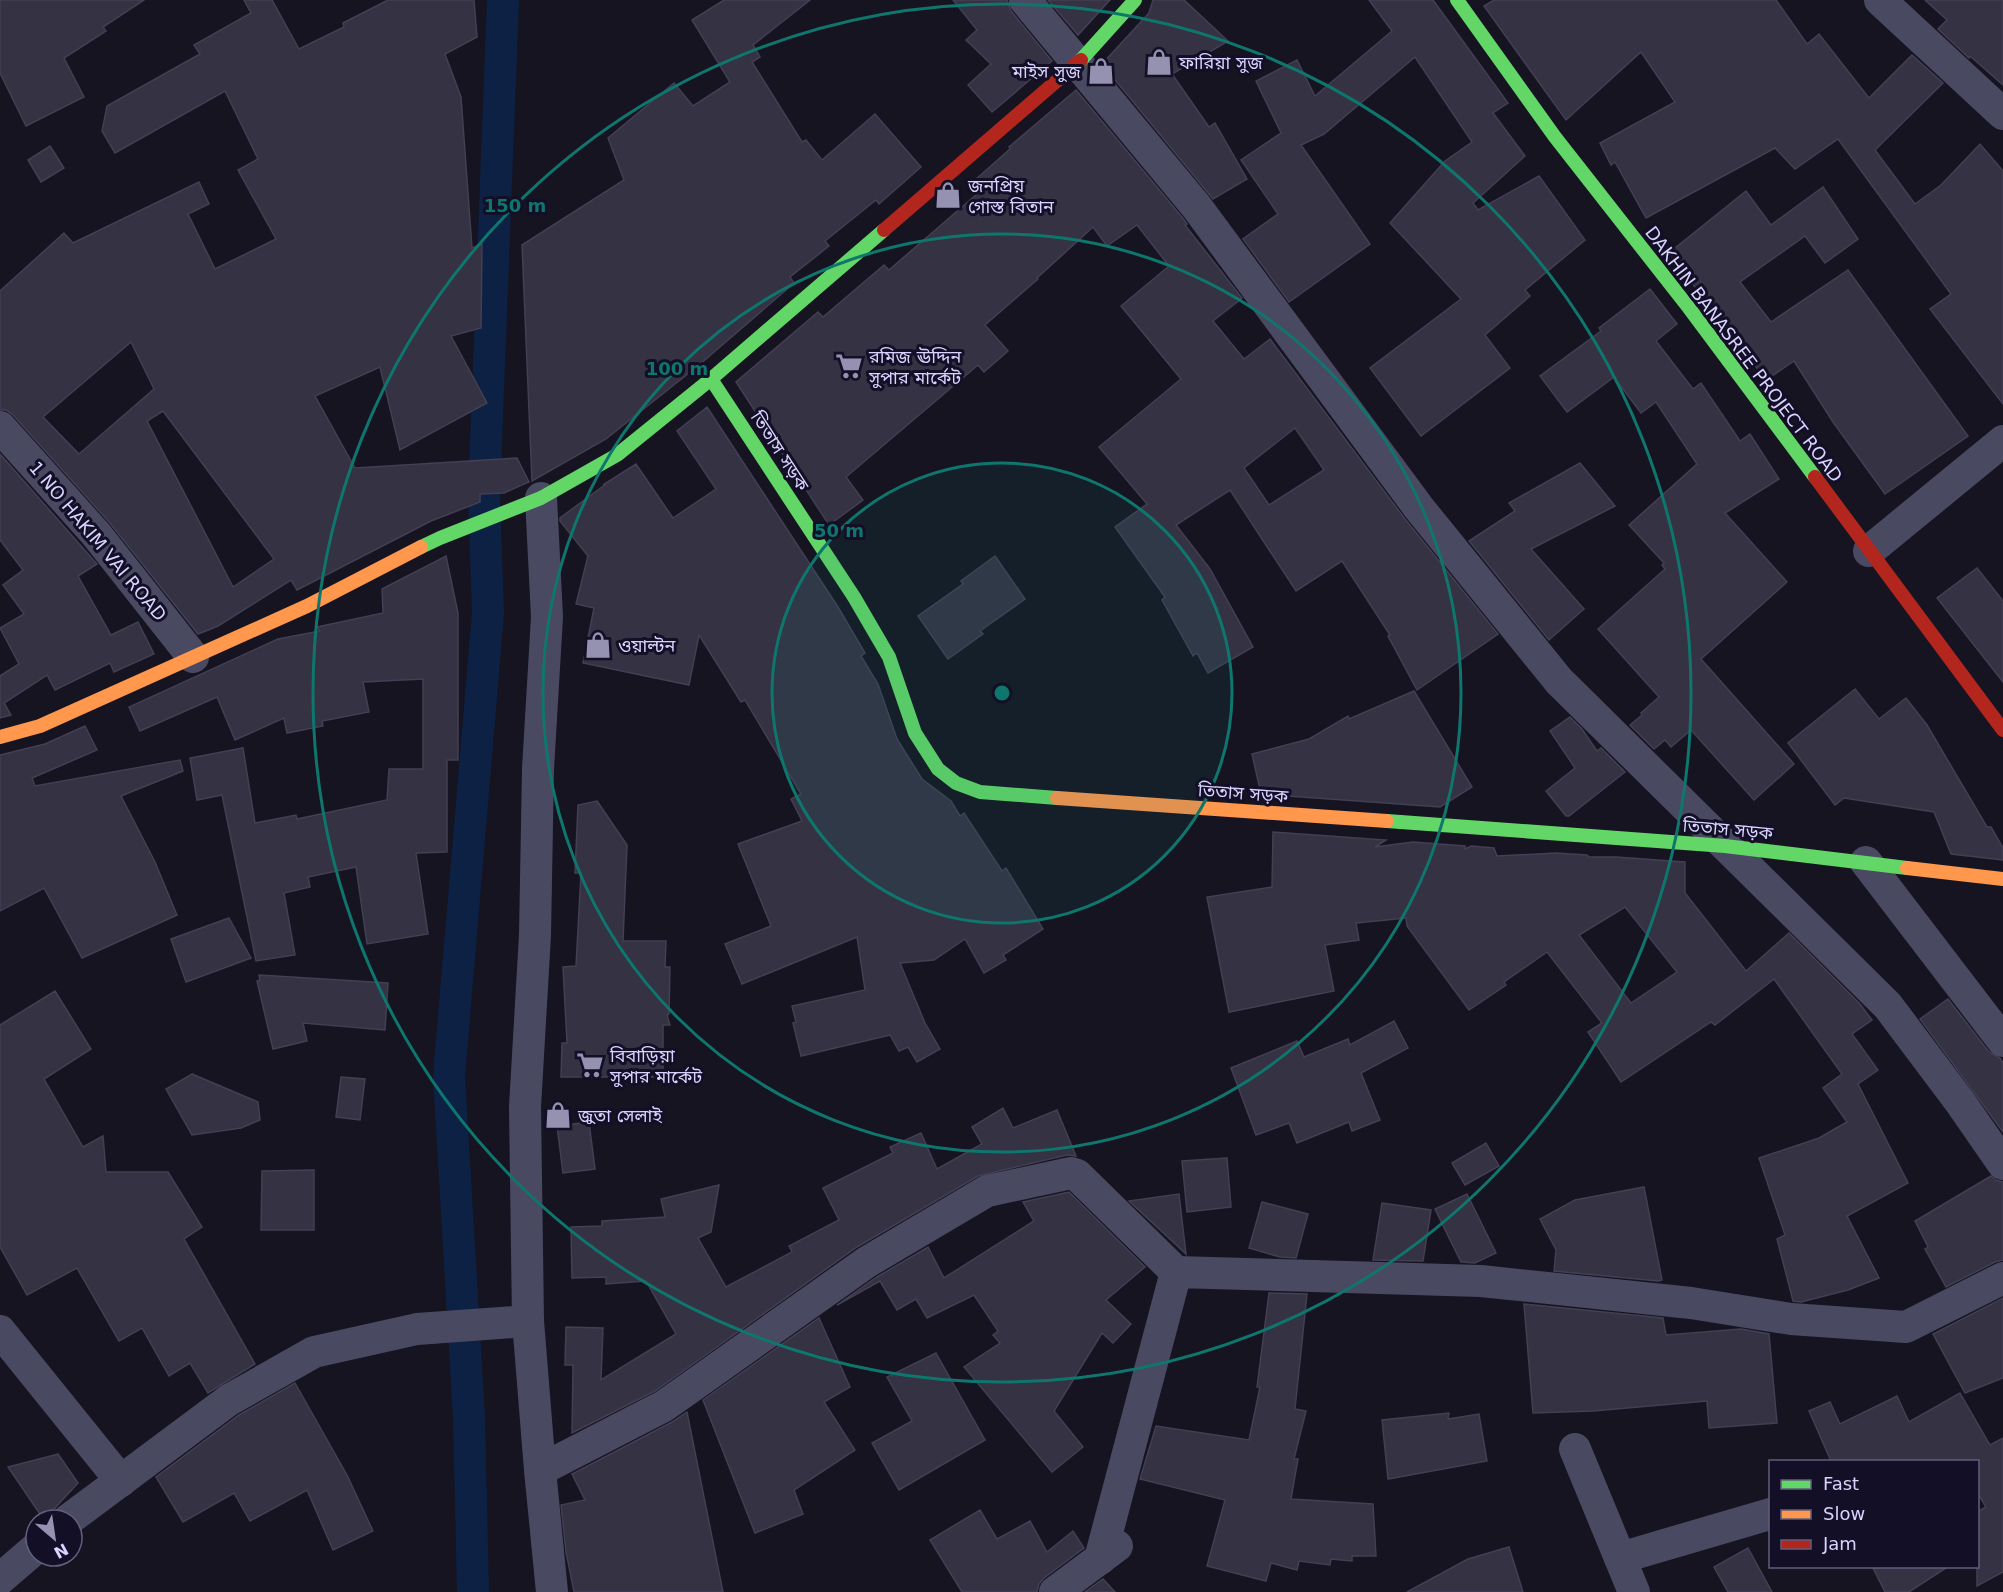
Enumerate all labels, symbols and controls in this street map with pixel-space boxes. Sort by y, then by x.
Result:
shop icon: ফারিয়া সুজ [1144,47,1174,77]
place label: ফারিয়া সুজ [1178,52,1263,74]
shop icon: মাইস সুজ [1086,56,1116,86]
place label: মাইস সুজ [1011,61,1081,83]
place label: জনপ্রিয় গোস্ত বিতান [967,175,1055,217]
shop icon: জনপ্রিয় গোস্ত বিতান [933,180,963,210]
text: 150 m [484,195,546,216]
street label: DAKHIN BANASREE PROJECT ROAD [1641,222,1847,486]
place label: রমিজ ঊদ্দিন সুপার মার্কেট [868,346,962,389]
supermarket icon: রমিজ ঊদ্দিন সুপার মার্কেট [834,351,864,381]
text: 100 m [646,358,708,379]
street label: তিতাস সড়ক [746,406,814,495]
street label: 1 NO HAKIM VAI ROAD [25,457,171,625]
text: 50 m [814,520,864,541]
shop icon: ওয়াল্টন [583,630,613,660]
place label: ওয়াল্টন [618,635,676,656]
centre of rings [992,683,1012,703]
street label: তিতাস সড়ক [1196,779,1289,807]
street label: তিতাস সড়ক [1681,815,1774,843]
place label: বিবাড়িয়া সুপার মার্কেট [609,1045,703,1088]
supermarket icon: বিবাড়িয়া সুপার মার্কেট [575,1050,605,1080]
shop icon: জুতা সেলাই [543,1100,573,1130]
place label: জুতা সেলাই [577,1105,662,1126]
legend [1769,1460,1979,1568]
text: Fast [1823,1473,1859,1494]
text: Slow [1823,1503,1865,1524]
north arrow [24,1508,84,1568]
text: Jam [1822,1533,1857,1554]
text: N [51,1539,71,1562]

